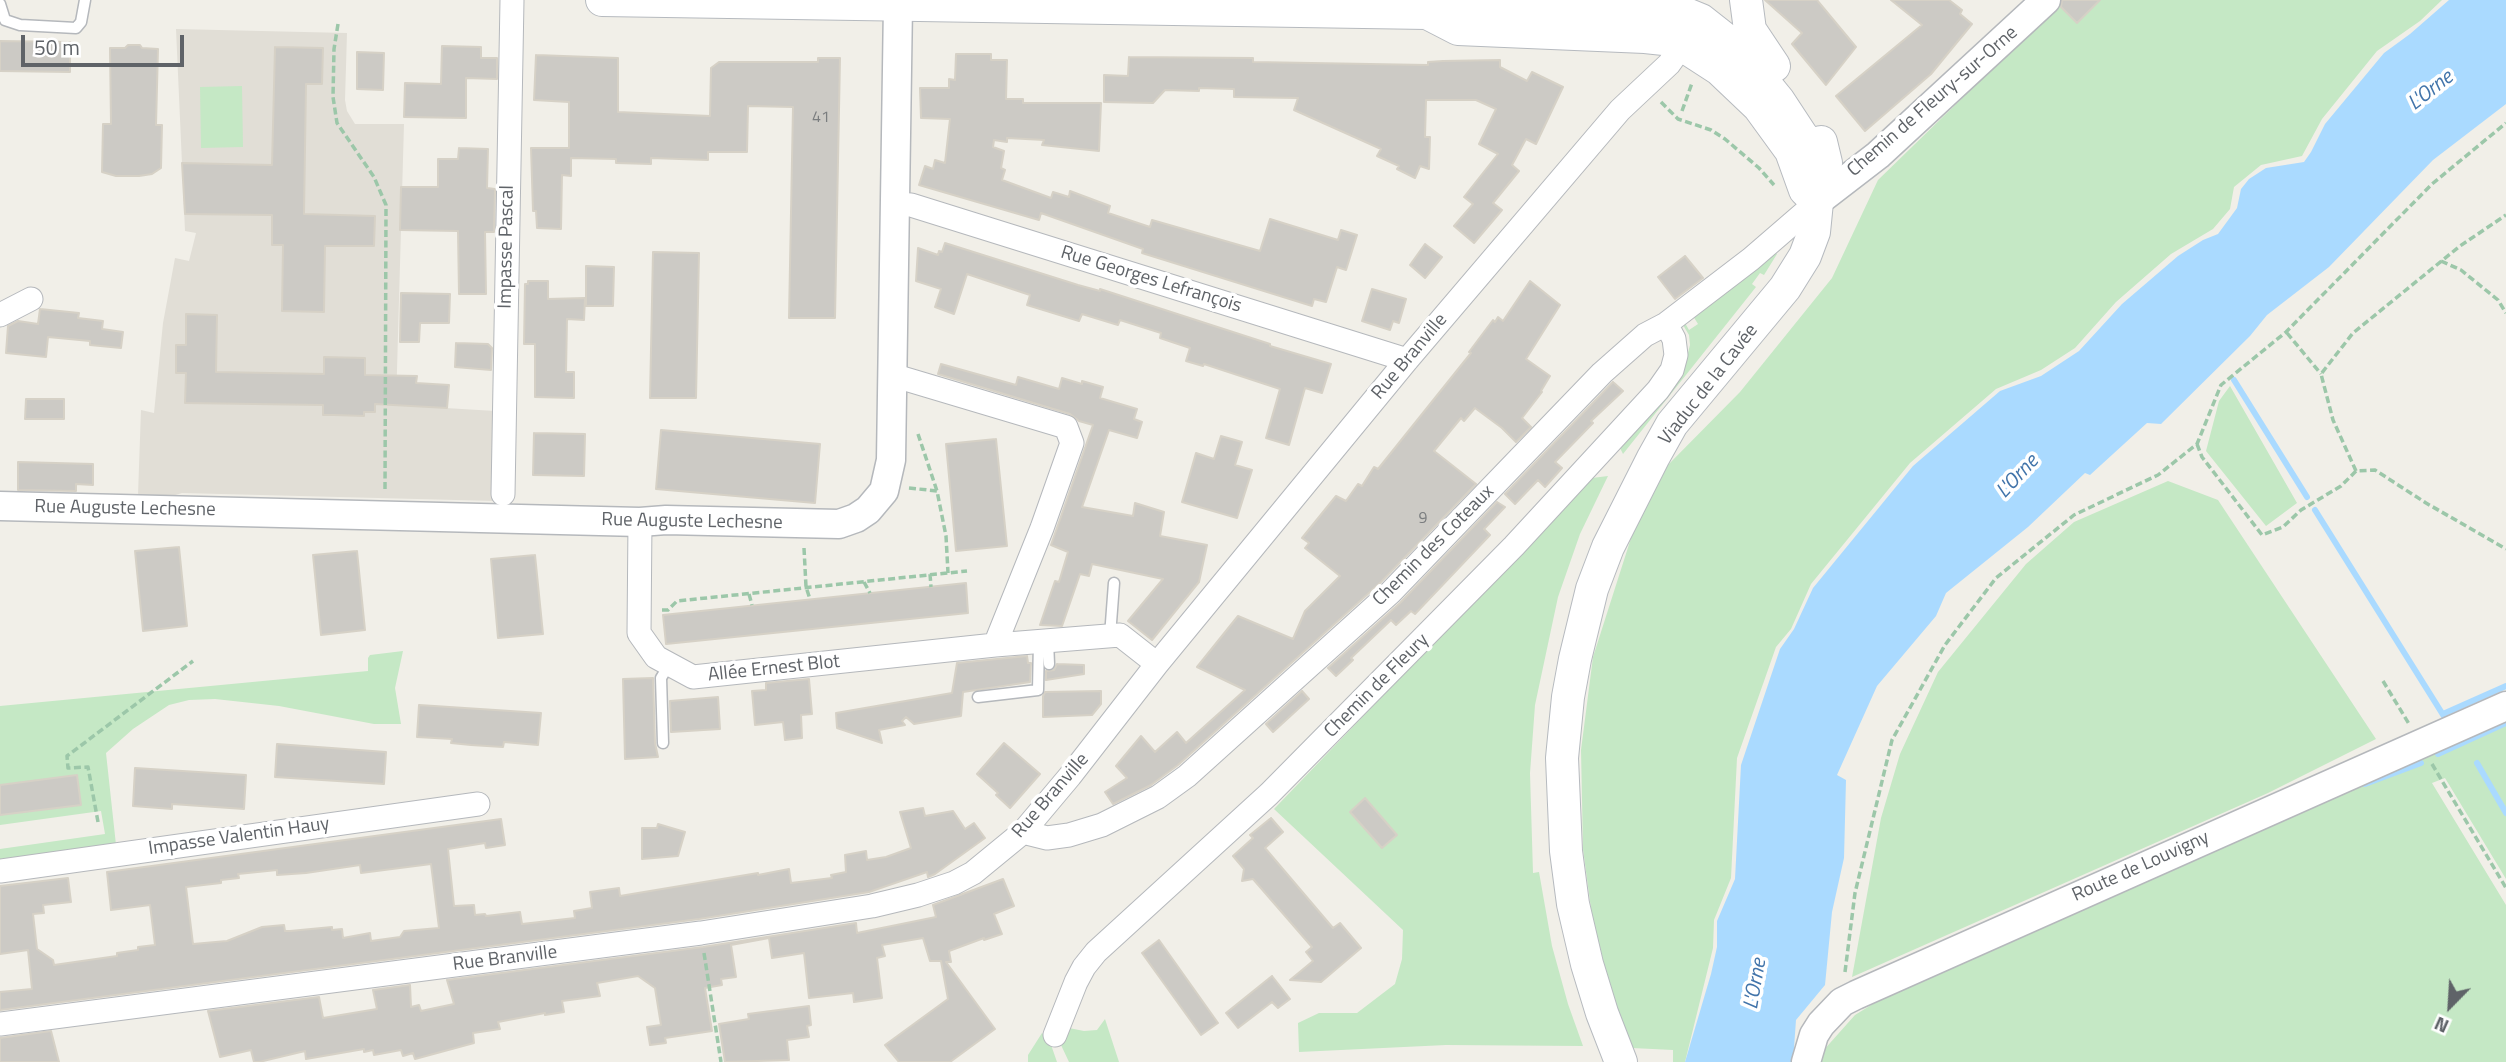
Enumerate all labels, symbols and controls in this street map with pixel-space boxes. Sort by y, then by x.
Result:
scale bar [24,21,187,65]
street label: Chemin de Fleury-sur-Orne [1843,22,2023,182]
text: 50 m [34,31,80,63]
water label: L'Orne [2403,65,2459,117]
house number: 41 [812,108,830,128]
street label: Impasse Pascal [495,185,519,309]
street label: Rue Georges Lefrançois [1058,242,1244,318]
street label: Rue Branville [1367,309,1453,405]
street label: Viaduc de la Cavée [1655,320,1763,450]
water label: L'Orne [1991,450,2045,504]
street label: Chemin des Coteaux [1369,481,1499,611]
street label: Rue Auguste Lechesne [34,496,216,522]
street label: Rue Auguste Lechesne [601,509,783,535]
house number: 9 [1419,509,1427,529]
street label: Chemin de Fleury [1320,629,1434,743]
street label: Allée Ernest Blot [707,651,841,687]
street label: Rue Branville [1008,749,1094,843]
street label: Impasse Valentin Hauy [147,813,331,861]
street label: Route de Louvigny [2069,827,2213,907]
street label: Rue Branville [451,941,559,977]
water label: L'Orne [1739,957,1773,1011]
north arrow [2415,971,2485,1041]
text: N [2429,1010,2453,1042]

